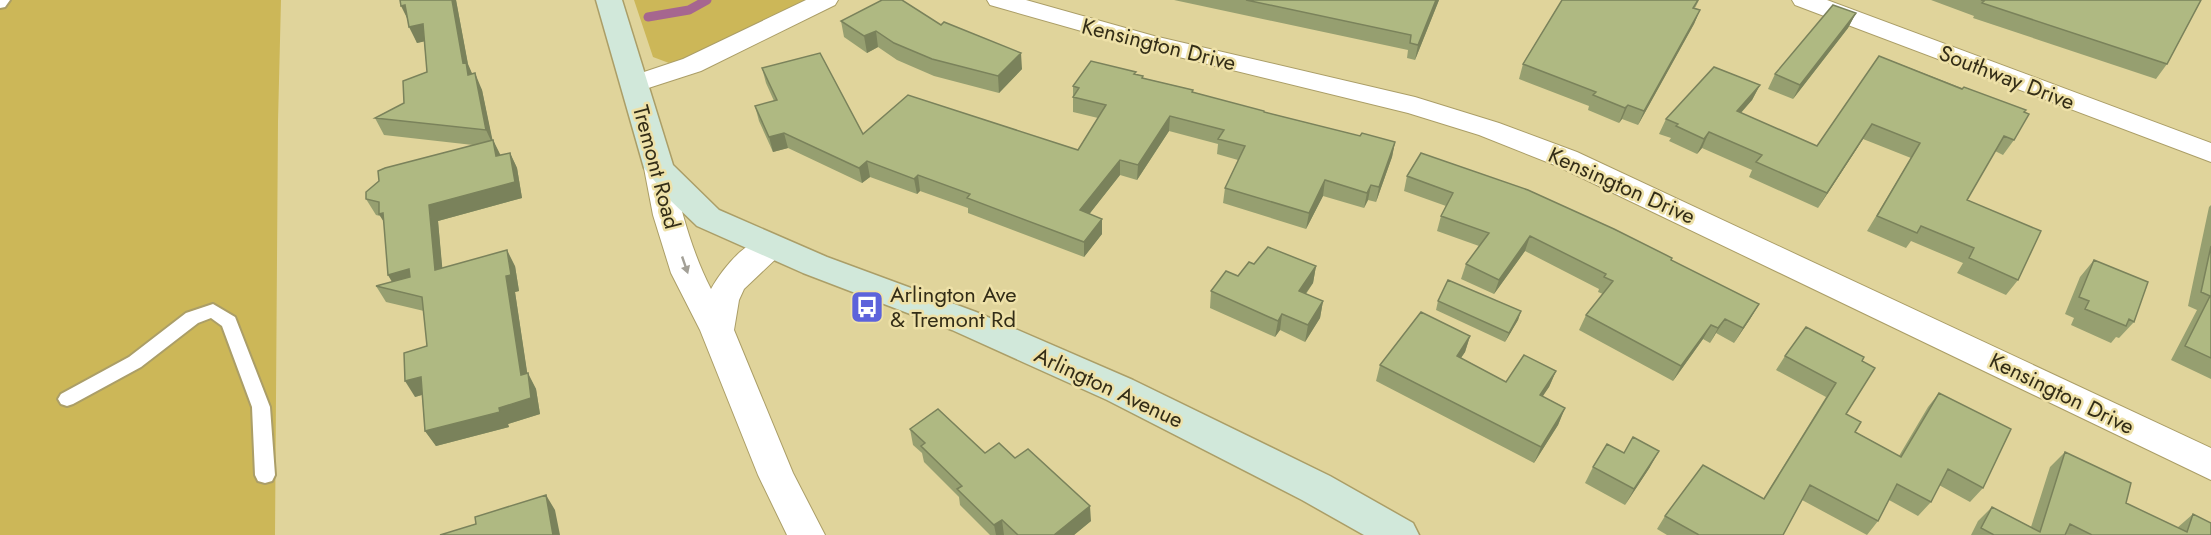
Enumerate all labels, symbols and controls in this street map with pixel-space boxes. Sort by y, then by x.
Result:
street label: Kensington Drive [1079,9,1239,79]
street label: Southway Drive [1935,36,2079,118]
street label: Tremont Road [625,101,689,233]
street label: Kensington Drive [1543,138,1701,232]
one-way arrow [680,256,690,274]
place label: Arlington Ave & Tremont Rd [890,278,1016,335]
bus stop icon: Arlington Ave & Tremont Rd [849,289,885,325]
street label: Arlington Avenue [1029,338,1189,436]
street label: Kensington Drive [1984,344,2140,442]

